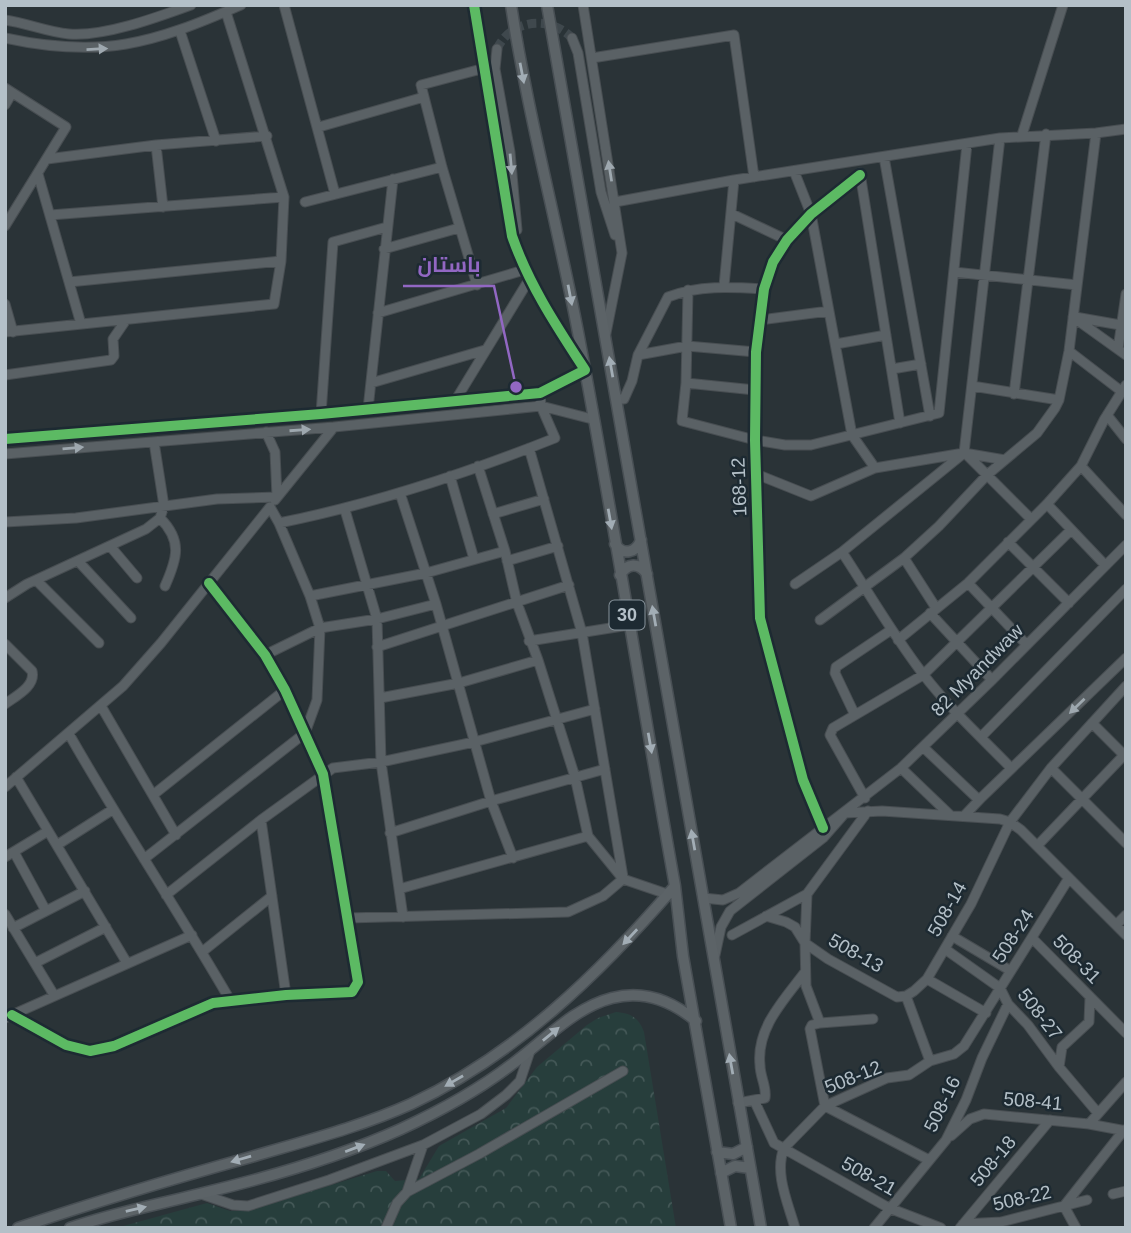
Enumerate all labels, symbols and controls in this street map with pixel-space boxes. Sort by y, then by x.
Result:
one-way arrow [86,43,108,54]
one-way arrow [517,62,528,84]
one-way arrow [506,153,517,175]
one-way arrow [604,160,615,182]
callout: باستان [403,244,494,286]
text: باستان [417,253,481,277]
one-way arrow [565,284,576,306]
one-way arrow [605,356,616,378]
one-way arrow [289,424,311,435]
one-way arrow [62,442,84,453]
street label: 168-12 [727,457,751,517]
one-way arrow [605,508,616,530]
road number: 30 [610,600,644,630]
one-way arrow [648,605,659,627]
street label: 82 Myandwaw [927,619,1028,720]
one-way arrow [1068,697,1085,714]
one-way arrow [644,732,655,754]
one-way arrow [687,829,698,851]
street label: 508-14 [923,878,971,940]
street label: 508-24 [988,905,1038,967]
one-way arrow [622,928,638,945]
street label: 508-13 [825,929,887,977]
street label: 508-31 [1049,930,1105,988]
street label: 508-27 [1014,984,1066,1044]
one-way arrow [541,1027,559,1042]
one-way arrow [726,1053,737,1075]
street label: 508-12 [822,1056,884,1098]
street label: 508-16 [920,1073,964,1135]
one-way arrow [445,1075,464,1087]
street label: 508-41 [1003,1088,1063,1114]
street label: 508-18 [966,1132,1020,1190]
one-way arrow [345,1142,366,1153]
street label: 508-21 [838,1152,900,1200]
one-way arrow [231,1155,252,1165]
street label: 508-22 [991,1181,1053,1215]
one-way arrow [125,1203,147,1214]

